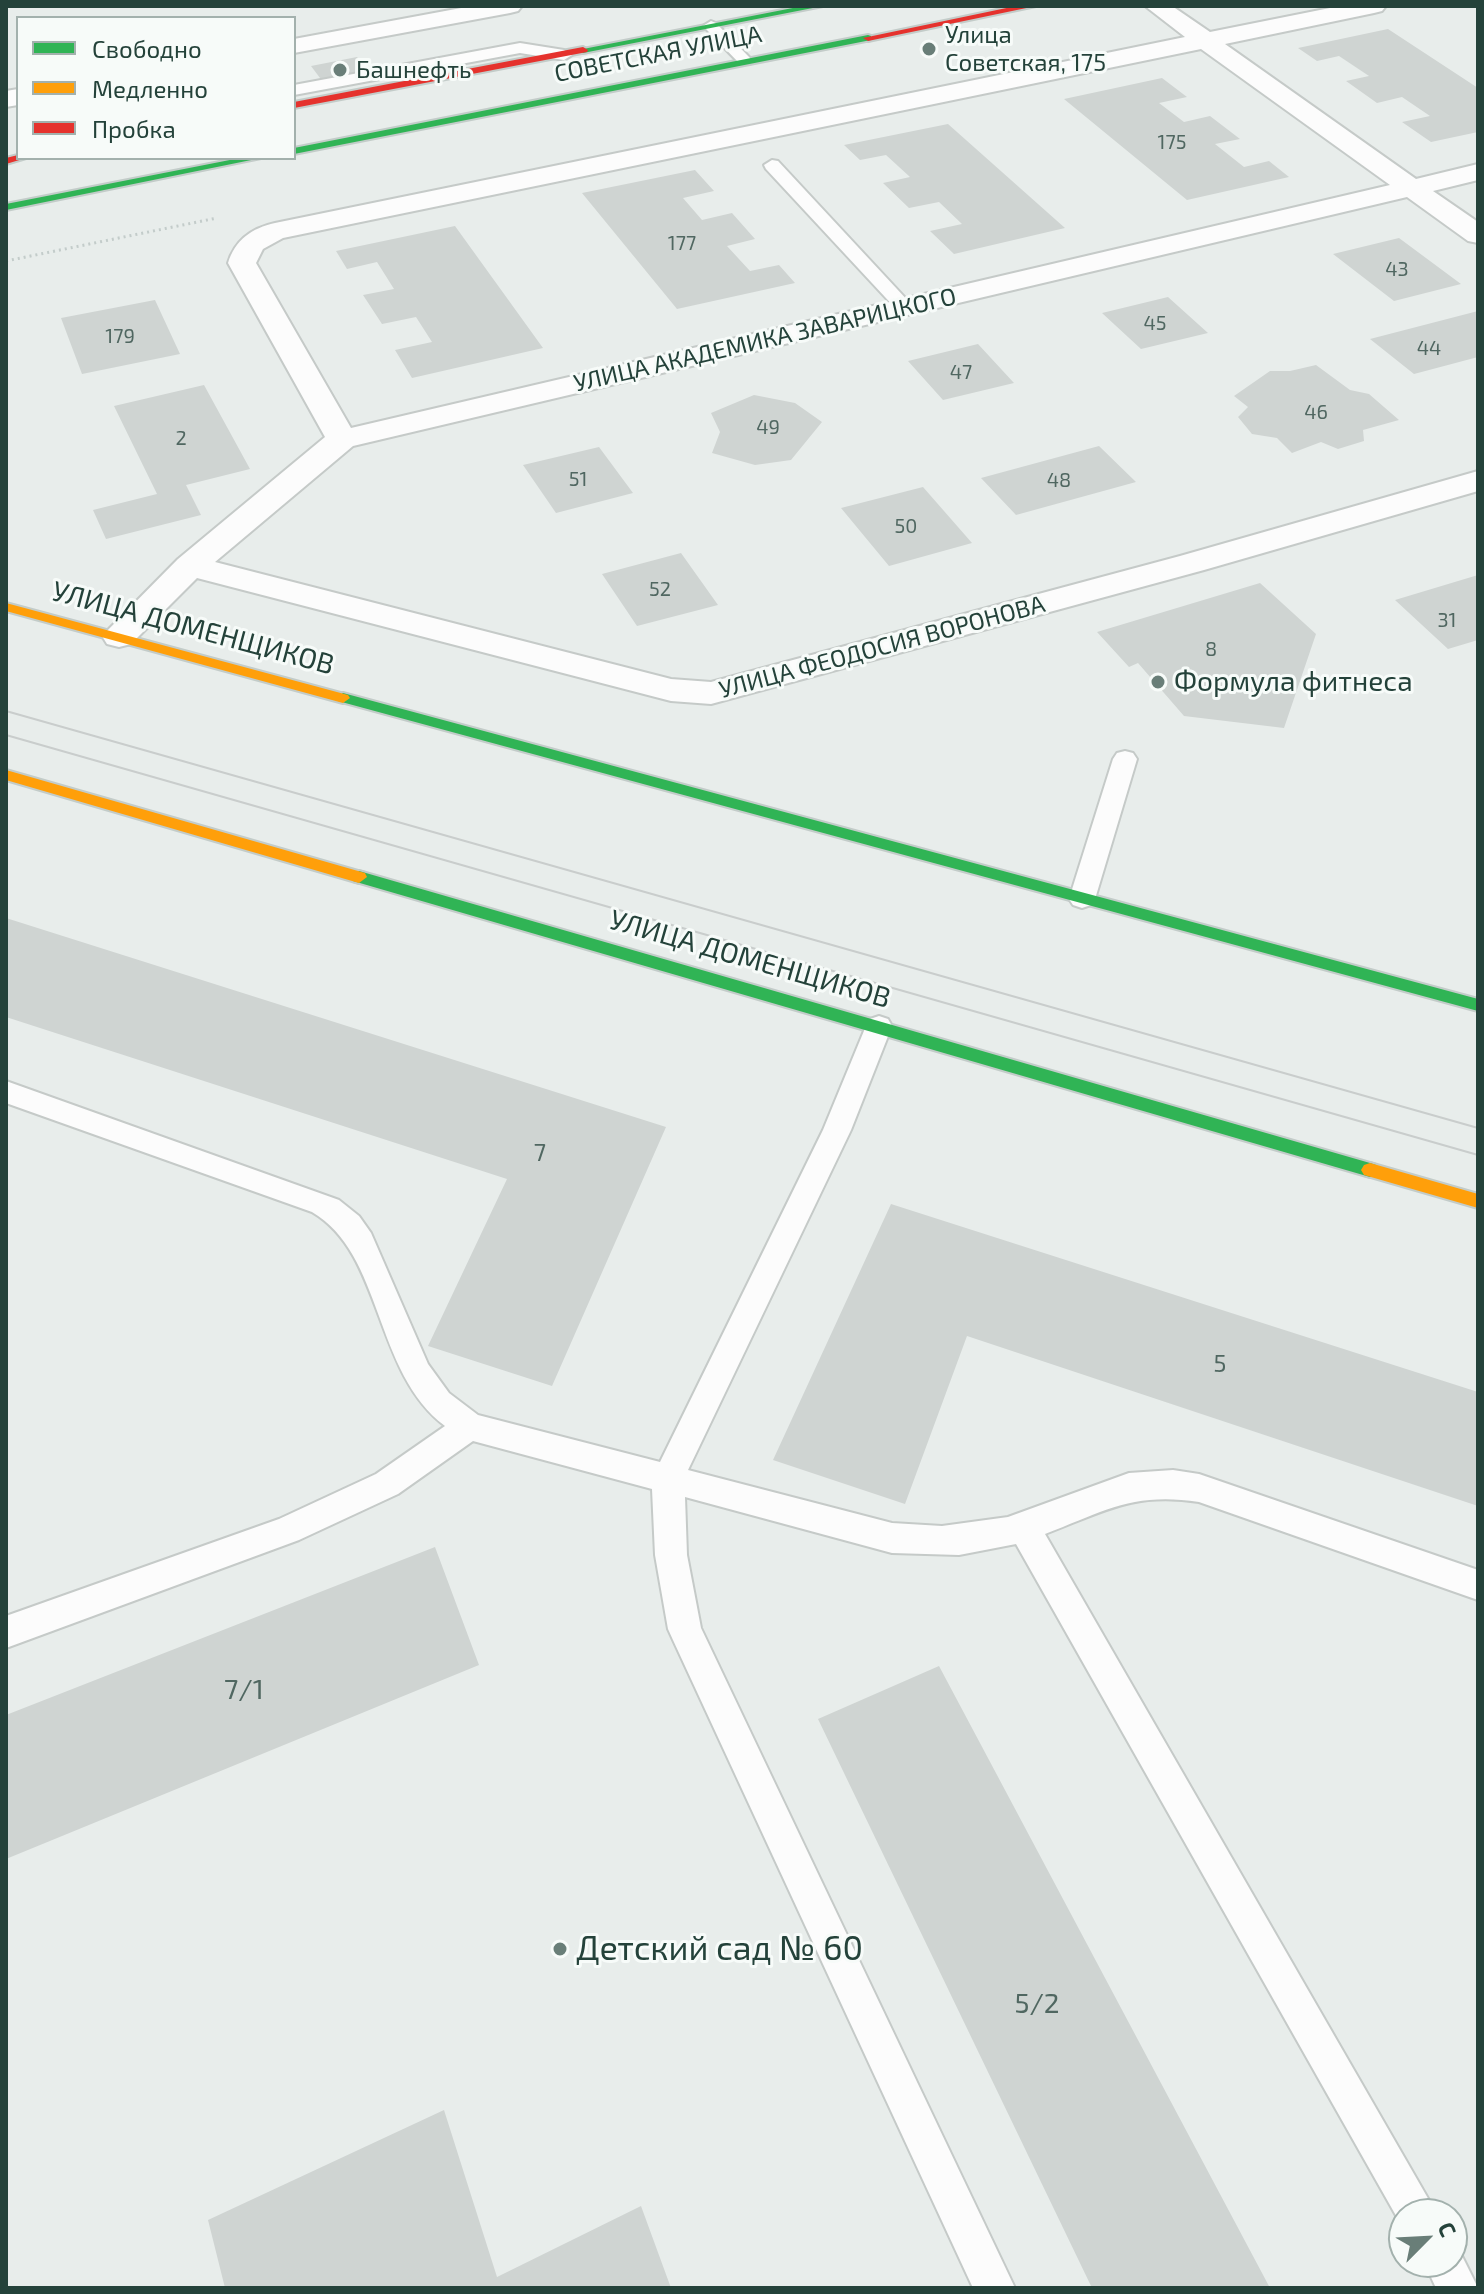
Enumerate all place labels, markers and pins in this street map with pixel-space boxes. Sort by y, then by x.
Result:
place label: Улица Советская, 175 [945,21,1106,77]
marker: Улица Советская, 175 [920,40,938,58]
place label: Башнефть [356,56,471,84]
marker: Башнефть [331,61,349,79]
place label: Формула фитнеса [1174,665,1413,699]
marker: Формула фитнеса [1149,673,1167,691]
place label: Детский сад № 60 [576,1929,863,1969]
marker: Детский сад № 60 [551,1940,569,1958]

